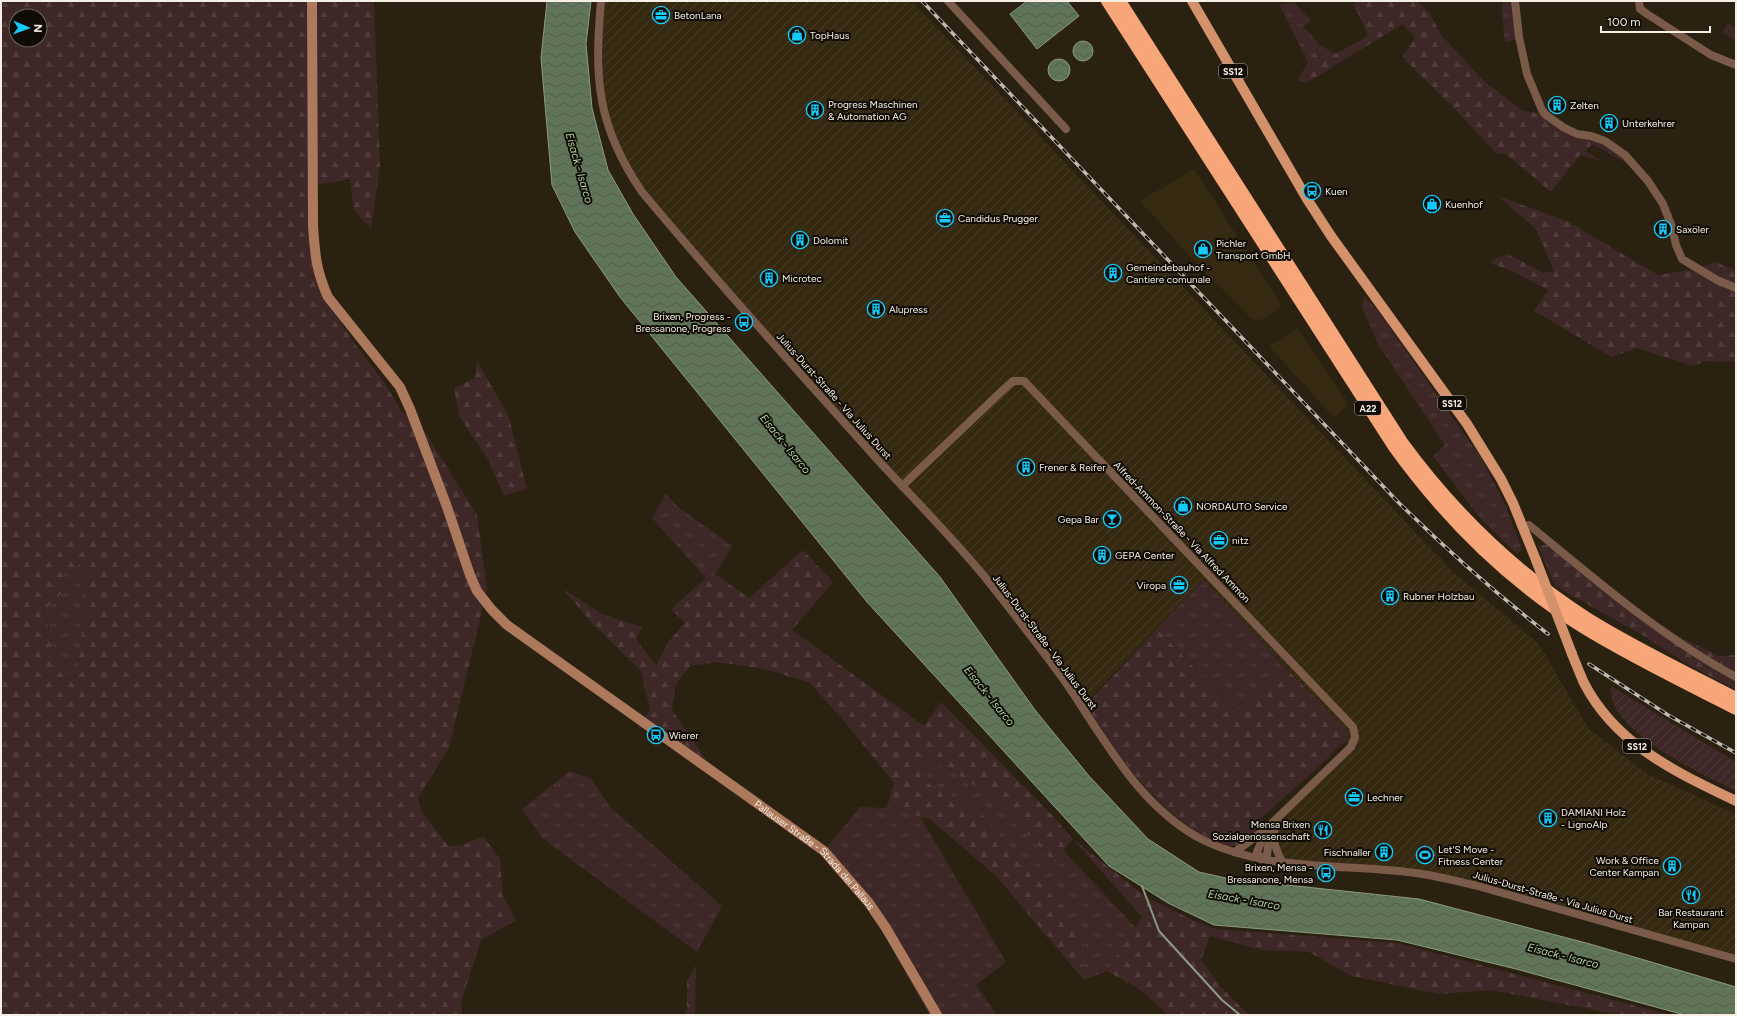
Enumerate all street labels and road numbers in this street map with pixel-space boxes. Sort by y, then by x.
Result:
road number: SS12 [1219,64,1247,78]
street label: Julius-Durst-Straße - Via Julius Durst [774,330,894,462]
road number: SS12 [1438,396,1466,410]
road number: A22 [1355,401,1381,415]
street label: Alfred-Ammon-Straße - Via Alfred Ammon [1111,459,1253,606]
street label: Julius-Durst-Straße - Via Julius Durst [990,572,1100,712]
road number: SS12 [1623,739,1651,753]
street label: Pallauser Straße - Strada dei Pallaus [752,797,878,912]
street label: Julius-Durst-Straße - Via Julius Durst [1472,868,1635,926]

